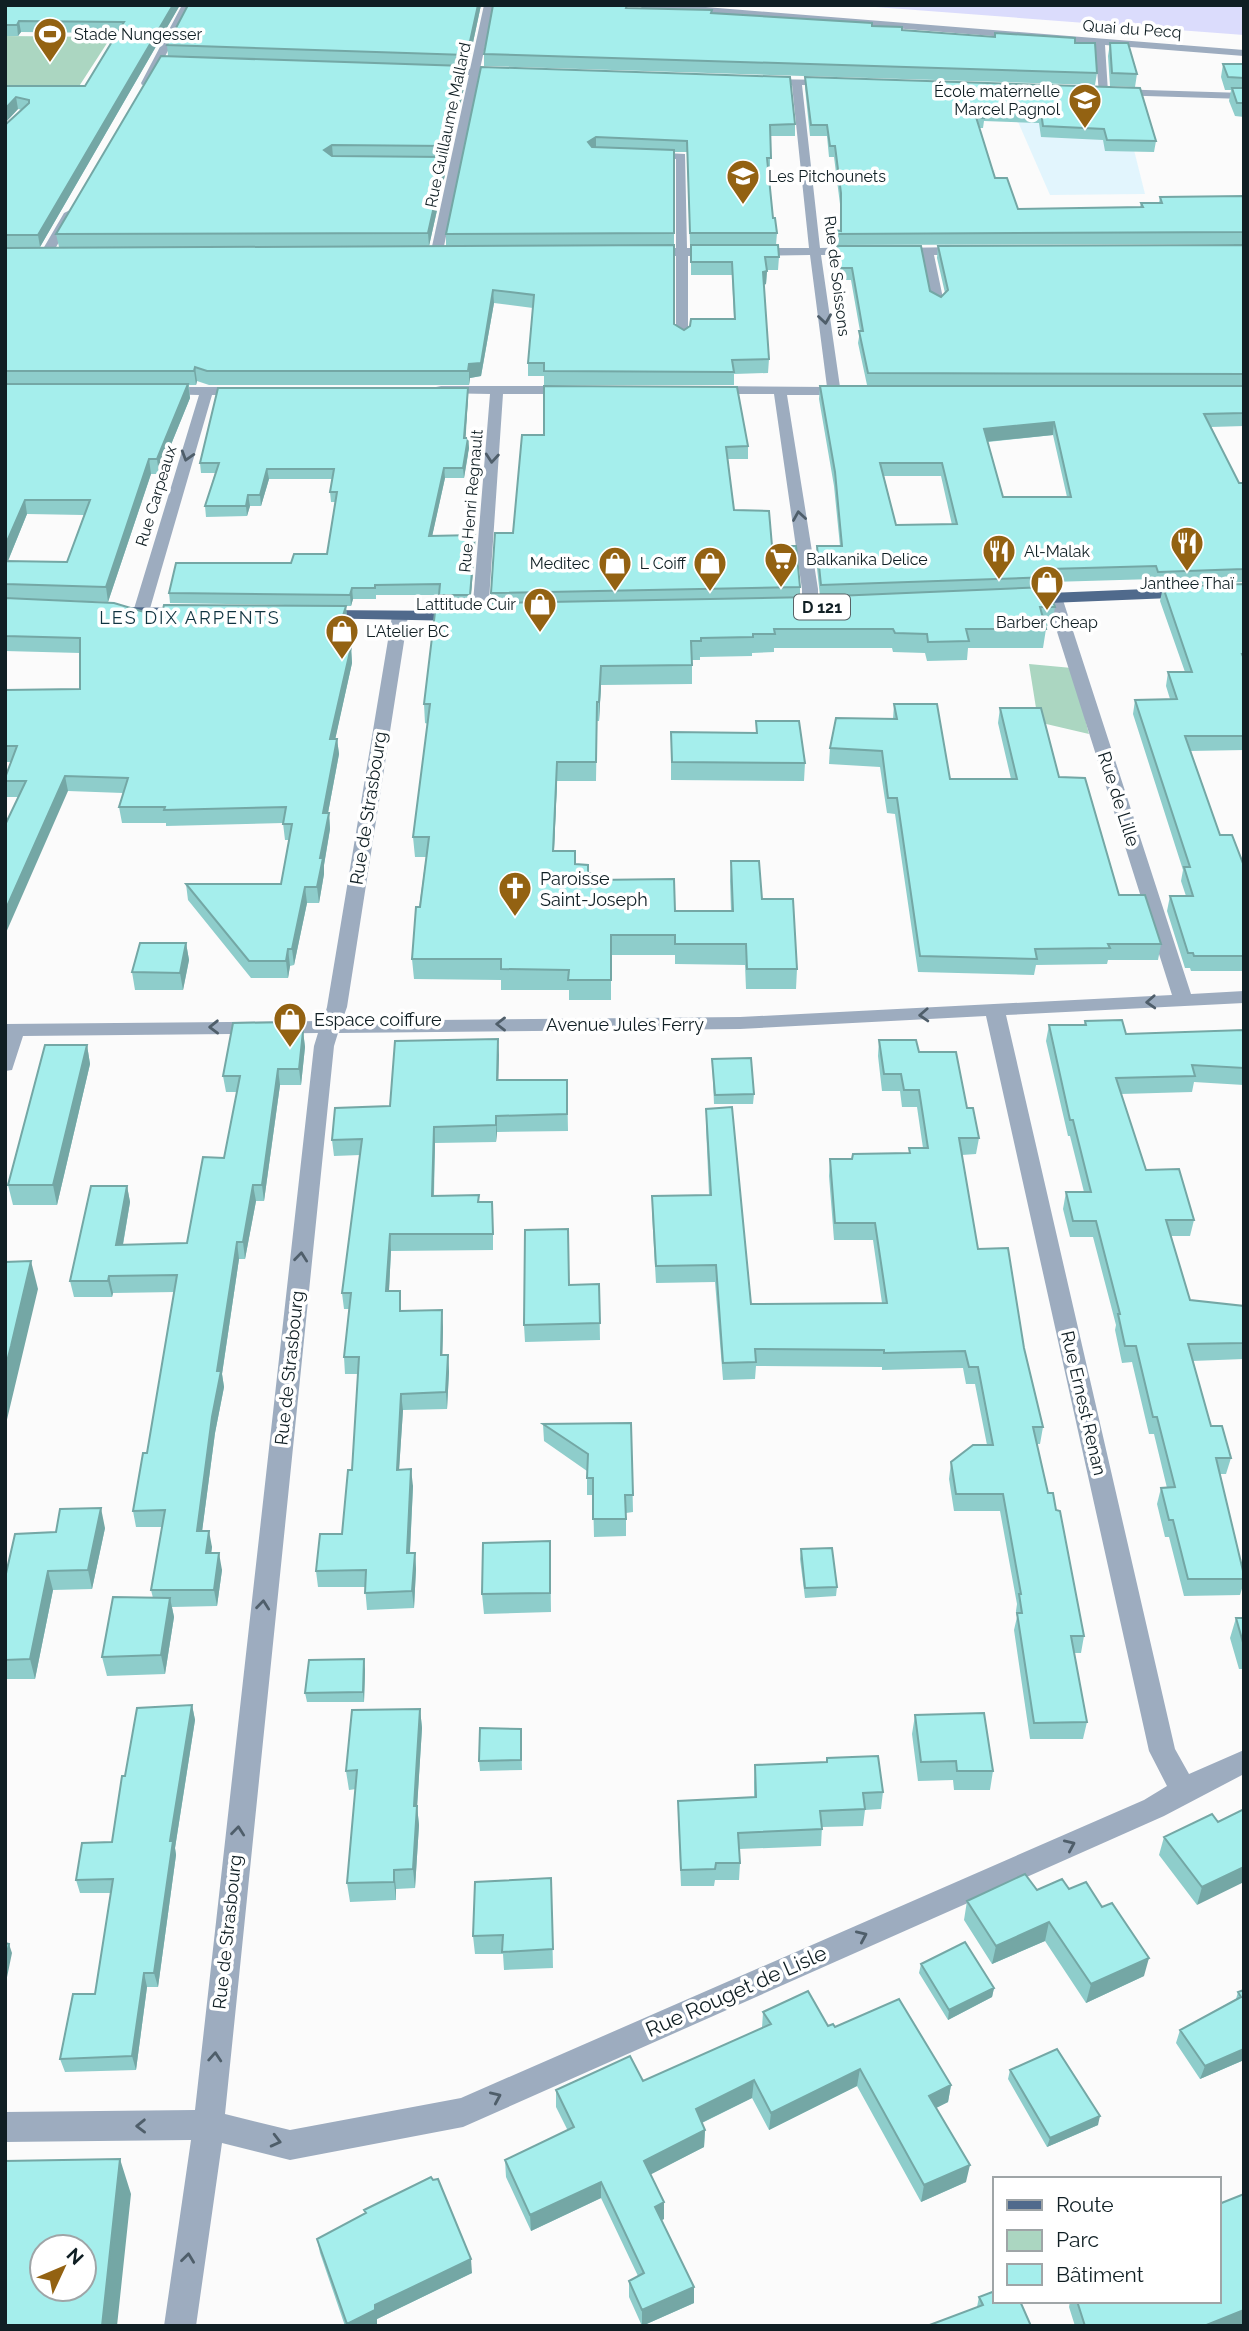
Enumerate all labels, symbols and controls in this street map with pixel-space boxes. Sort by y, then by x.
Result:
sports icon: Stade Nungesser [31,15,69,64]
street label: Quai du Pecq [1082,16,1182,42]
place label: Stade Nungesser [74,25,202,44]
street label: Rue Guillaume Mallard [421,41,475,209]
place label: École maternelle Marcel Pagnol [934,81,1061,119]
school or university icon: École maternelle Marcel Pagnol [1066,81,1104,130]
school or university icon: Les Pitchounets [724,157,762,206]
place label: Les Pitchounets [768,167,886,186]
street label: Rue de Soissons [820,215,854,338]
one-way arrow [817,313,832,325]
street label: Rue Henri Regnault [455,428,487,573]
street label: Rue Carpeaux [132,443,180,549]
one-way arrow [180,450,195,462]
one-way arrow [485,453,500,464]
one-way arrow [792,510,807,522]
restaurant icon: Janthee Thaï [1168,524,1206,573]
restaurant icon: Al-Malak [980,532,1018,581]
supermarket icon: Balkanika Delice [762,540,800,589]
place label: Al-Malak [1024,542,1090,561]
shop icon: Meditec [596,544,634,593]
shop icon: L Coiff [691,544,729,593]
place label: Balkanika Delice [806,550,928,569]
place label: Meditec [530,554,590,573]
place label: L Coiff [640,554,687,573]
shop icon: Barber Cheap [1028,563,1066,612]
place label: Janthee Thaï [1140,574,1234,593]
shop icon: Lattitude Cuir [521,585,559,634]
road number: D 121 [794,594,850,620]
place label: Lattitude Cuir [416,595,516,614]
district label: LES DIX ARPENTS [99,607,281,628]
shop icon: L'Atelier BC [323,612,361,661]
place label: Barber Cheap [996,613,1098,632]
place label: L'Atelier BC [366,622,449,641]
street label: Rue de Strasbourg [345,730,391,886]
street label: Rue de Lille [1094,749,1144,850]
place label: Paroisse Saint-Joseph [540,868,648,910]
church icon: Paroisse Saint-Joseph [496,869,534,918]
one-way arrow [1145,995,1156,1010]
shop icon: Espace coiffure [271,1000,309,1049]
one-way arrow [918,1007,929,1022]
place label: Espace coiffure [314,1009,442,1030]
street label: Avenue Jules Ferry [546,1014,704,1035]
one-way arrow [495,1017,506,1032]
one-way arrow [208,1020,219,1035]
one-way arrow [293,1251,308,1262]
street label: Rue de Strasbourg [270,1290,308,1446]
street label: Rue Ernest Renan [1057,1329,1111,1477]
one-way arrow [255,1599,270,1610]
one-way arrow [231,1825,246,1837]
one-way arrow [1063,1839,1075,1853]
street label: Rue de Strasbourg [208,1854,246,2010]
one-way arrow [854,1930,867,1944]
street label: Rue Rouget de Lisle [642,1940,830,2042]
one-way arrow [207,2051,222,2062]
one-way arrow [489,2091,502,2105]
one-way arrow [135,2118,146,2134]
one-way arrow [269,2133,281,2147]
legend [993,2177,1221,2303]
text: Route [1056,2192,1114,2217]
text: Parc [1056,2227,1099,2252]
north arrow [28,2233,98,2303]
text: N [62,2243,88,2269]
one-way arrow [181,2252,196,2264]
text: Bâtiment [1056,2262,1144,2287]

